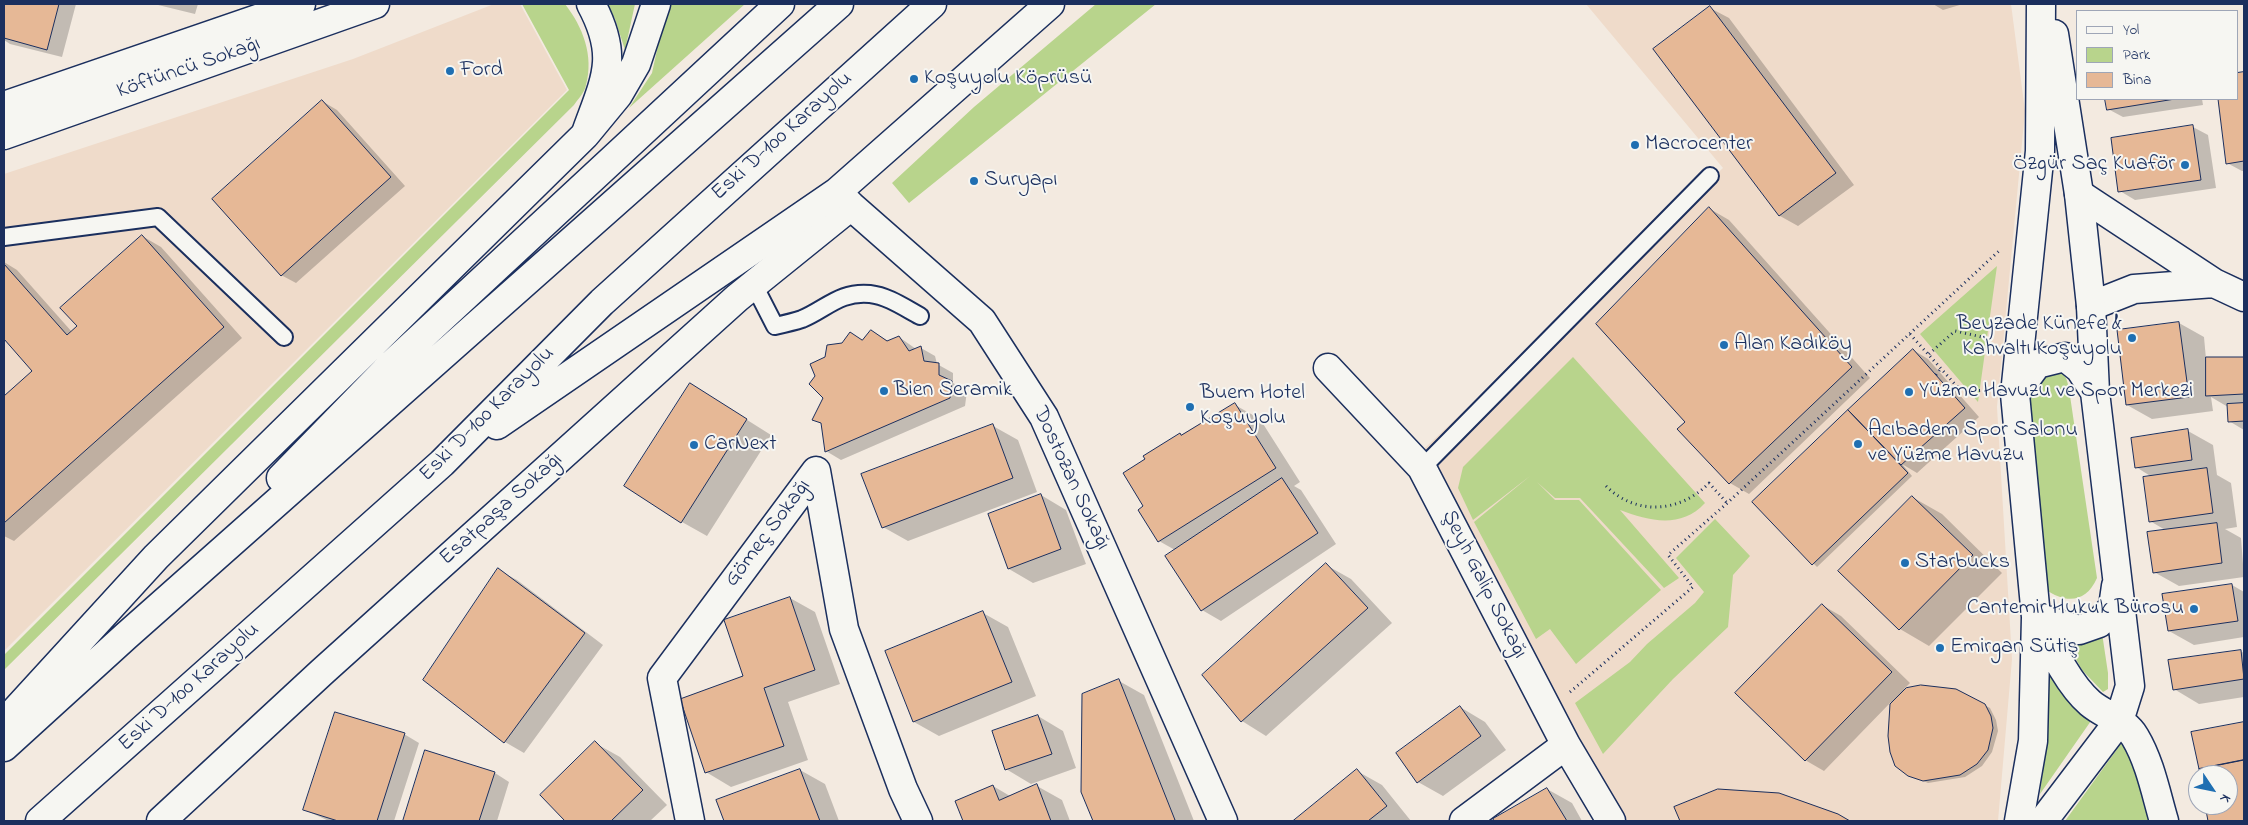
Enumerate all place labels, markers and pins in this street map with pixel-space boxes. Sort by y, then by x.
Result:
place label: Ford [460,58,503,84]
marker: Ford [444,65,456,77]
place label: Koşuyolu Köprüsü [924,66,1092,92]
marker: Koşuyolu Köprüsü [908,73,920,85]
place label: Macrocenter [1645,132,1753,158]
marker: Macrocenter [1629,139,1641,151]
place label: Özgür Saç Kuaför [2013,152,2175,178]
marker: Özgür Saç Kuaför [2179,159,2191,171]
place label: Suryapı [984,168,1058,194]
marker: Suryapı [968,175,980,187]
place label: Beyzade Künefe & Kahvaltı Koşuyolu [1957,312,2122,364]
place label: Alan Kadıköy [1734,332,1852,358]
marker: Beyzade Künefe & Kahvaltı Koşuyolu [2126,332,2138,344]
marker: Alan Kadıköy [1718,339,1730,351]
place label: Bien Seramik [894,378,1012,404]
place label: Yüzme Havuzu ve Spor Merkezi [1919,379,2193,405]
place label: Buem Hotel Koşuyolu [1200,381,1305,432]
marker: Bien Seramik [878,385,890,397]
marker: Yüzme Havuzu ve Spor Merkezi [1903,386,1915,398]
marker: Buem Hotel Koşuyolu [1184,401,1196,413]
place label: Acıbadem Spor Salonu ve Yüzme Havuzu [1868,418,2078,470]
place label: CarNext [704,432,777,458]
marker: Acıbadem Spor Salonu ve Yüzme Havuzu [1852,438,1864,450]
marker: CarNext [688,439,700,451]
place label: Starbucks [1915,550,2010,576]
marker: Starbucks [1899,557,1911,569]
place label: Cantemir Hukuk Bürosu [1967,596,2184,622]
marker: Cantemir Hukuk Bürosu [2188,603,2200,615]
place label: Emirgan Sütiş [1950,635,2079,661]
marker: Emirgan Sütiş [1934,642,1946,654]

